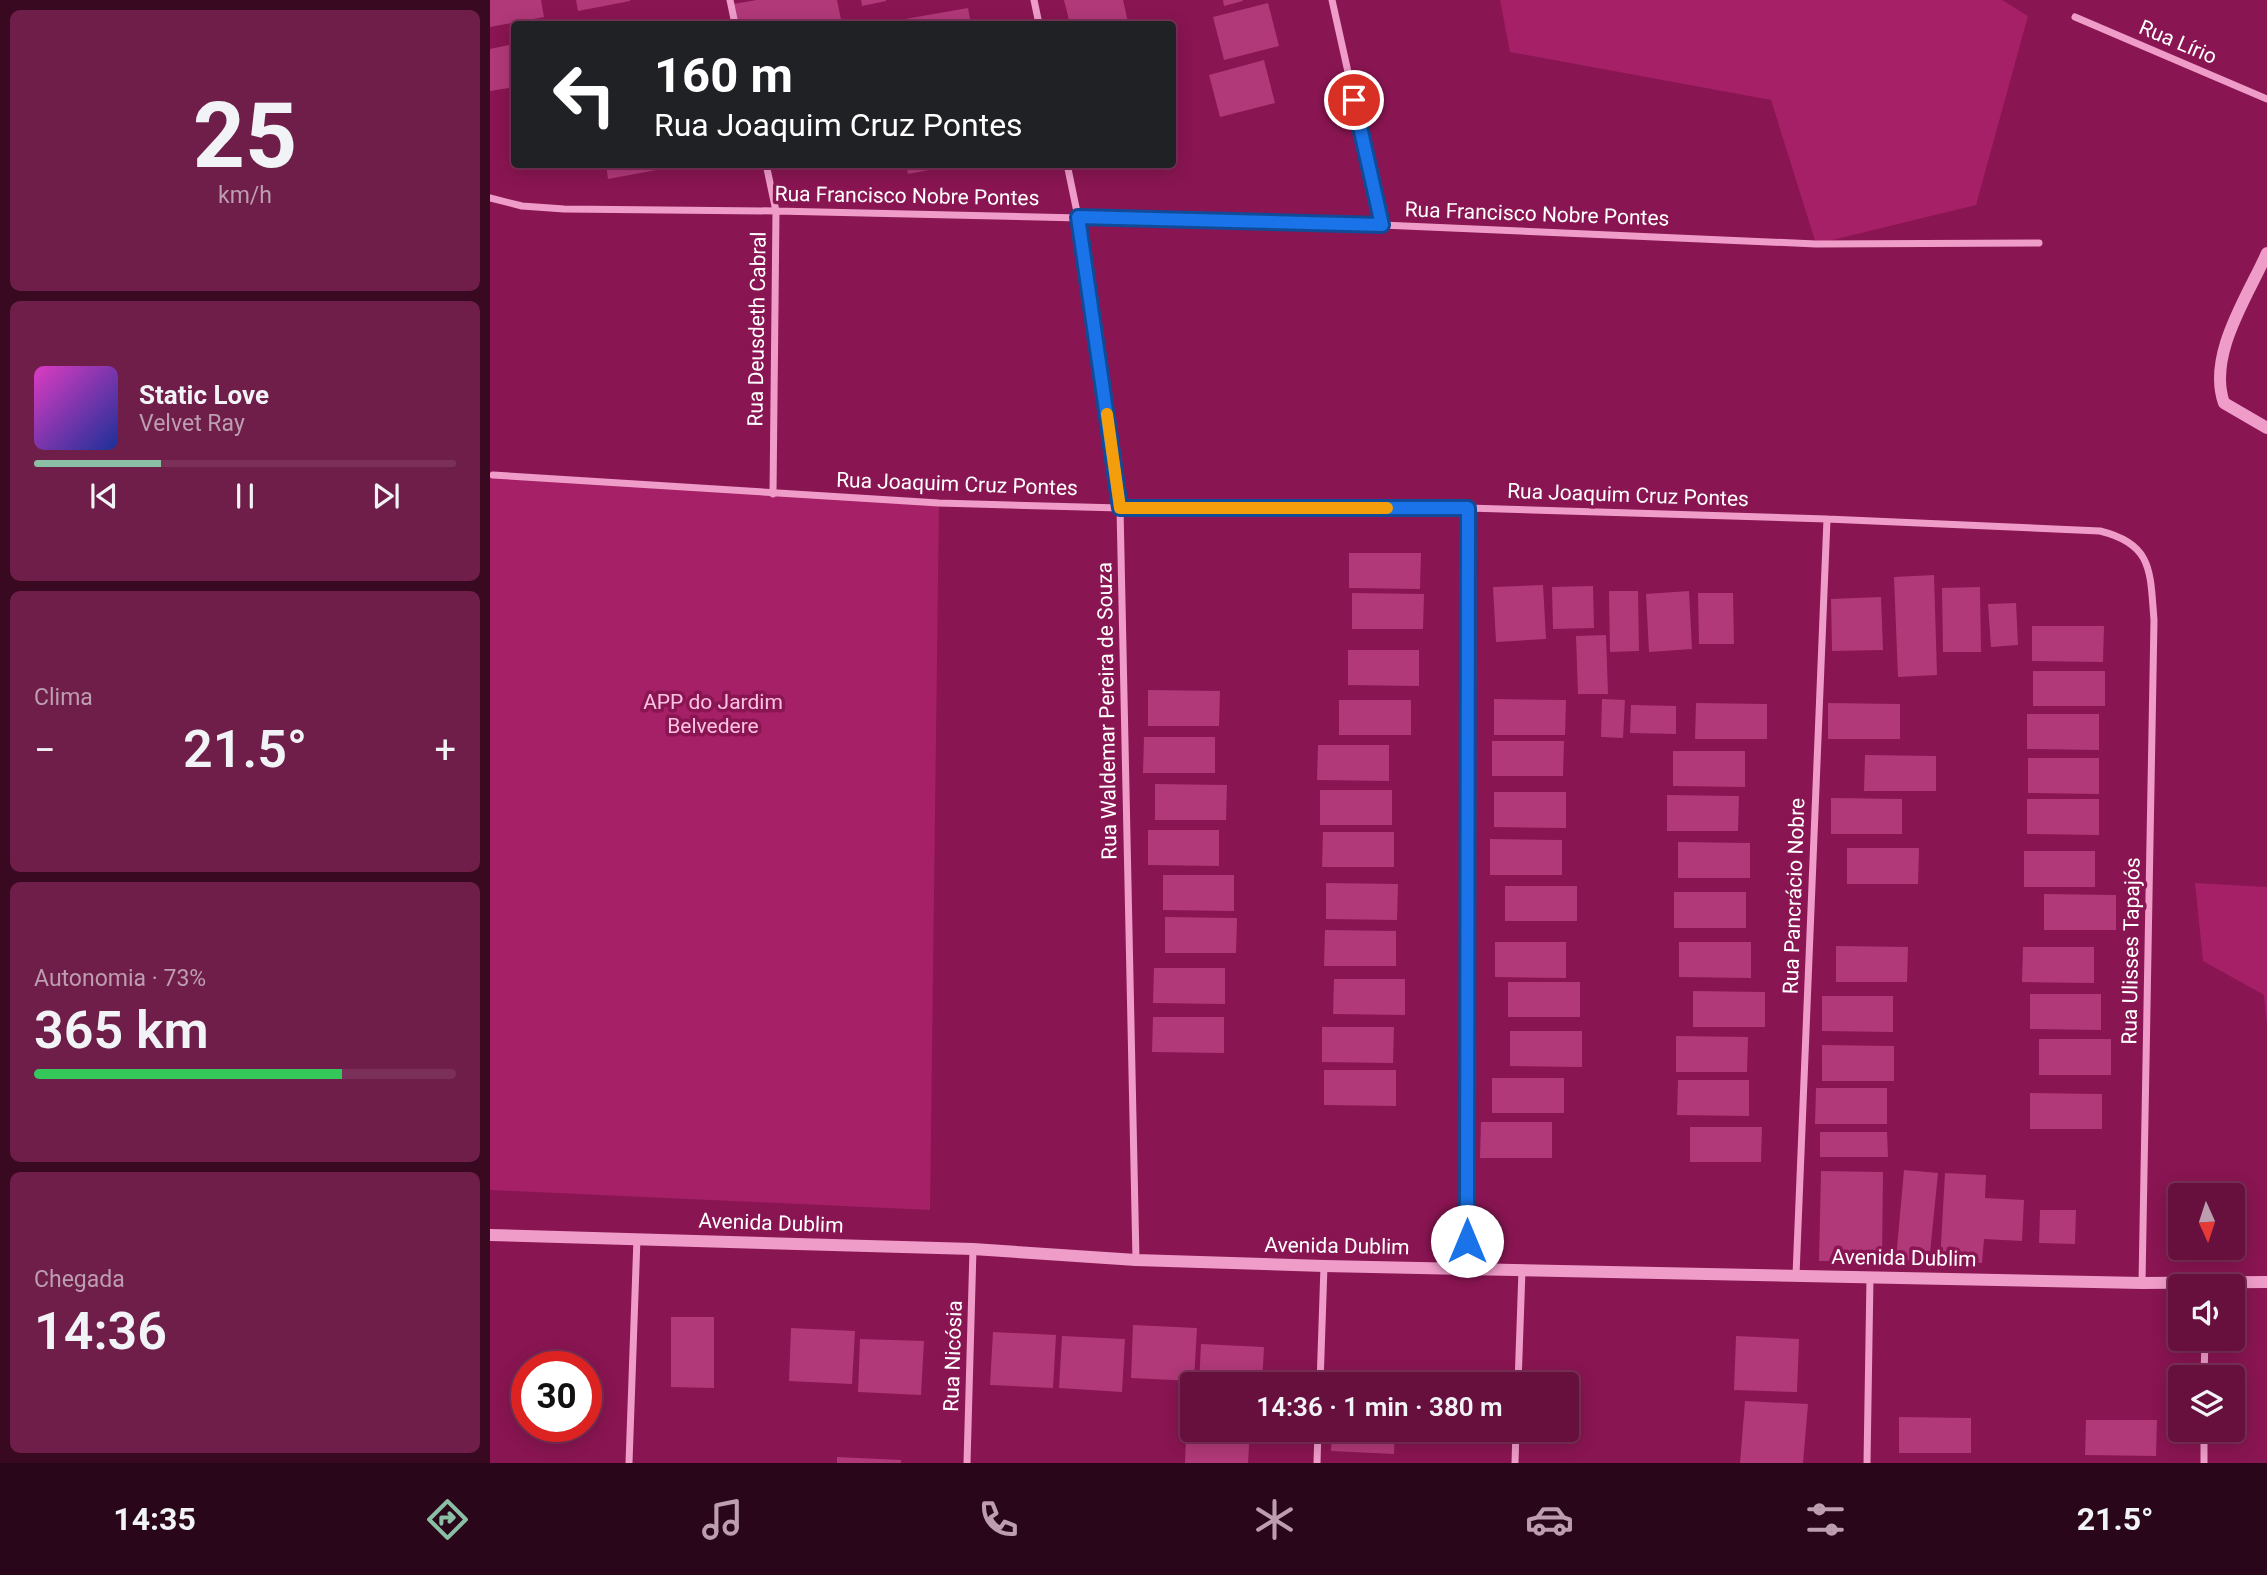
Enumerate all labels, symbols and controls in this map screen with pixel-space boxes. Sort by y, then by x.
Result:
street label: Rua Lírio [2136,15,2220,69]
text: 160 m [654,47,793,104]
icon: left [539,49,630,140]
pin [1324,70,1384,130]
icon: arrive [1335,81,1373,119]
text: 25 [193,83,297,189]
text: Rua Joaquim Cruz Pontes [654,106,1023,144]
text: km/h [218,182,272,209]
street label: Rua Francisco Nobre Pontes [774,182,1040,210]
street label: Rua Francisco Nobre Pontes [1404,197,1670,231]
street label: Rua Deusdeth Cabral [743,231,771,427]
text: Static Love [139,380,269,410]
text: Velvet Ray [139,410,245,437]
street label: Rua Joaquim Cruz Pontes [836,468,1078,500]
icon: previous [85,477,123,515]
icon: pause [226,477,264,515]
icon: next [367,477,405,515]
street label: Rua Joaquim Cruz Pontes [1507,479,1749,511]
street label: Rua Waldemar Pereira de Souza [1092,562,1122,860]
text: Clima [34,684,93,711]
park label: APP do Jardim Belvedere [643,690,783,738]
text: 21.5° [183,719,307,780]
text: − [34,728,56,772]
text: + [434,728,456,772]
street label: Rua Pancrácio Nobre [1779,797,1809,995]
street label: Rua Ulisses Tapajós [2117,857,2145,1045]
text: Autonomia · 73% [34,965,206,992]
text: 365 km [34,1000,209,1061]
north arrow [2168,1183,2245,1260]
map controls [2168,1183,2245,1442]
position arrow [1430,1204,1504,1278]
street label: Avenida Dublim [698,1208,844,1238]
street label: Avenida Dublim [1264,1233,1410,1259]
street label: Avenida Dublim [1831,1245,1977,1271]
text: Chegada [34,1266,125,1293]
button: sound [2168,1274,2245,1351]
street label: Rua Nicósia [939,1300,967,1412]
text: 14:36 [34,1301,167,1362]
speed limit sign: 30 [511,1351,602,1442]
button: layers [2168,1365,2245,1442]
text: 14:36 · 1 min · 380 m [1256,1392,1503,1422]
icon: directions [423,1495,472,1544]
icon: music [698,1495,747,1544]
icon: phone [974,1495,1023,1544]
icon: climate [1250,1495,1299,1544]
icon: car [1525,1495,1574,1544]
icon: filters [1801,1495,1850,1544]
text: 14:35 [113,1500,196,1538]
text: 21.5° [2077,1500,2154,1538]

